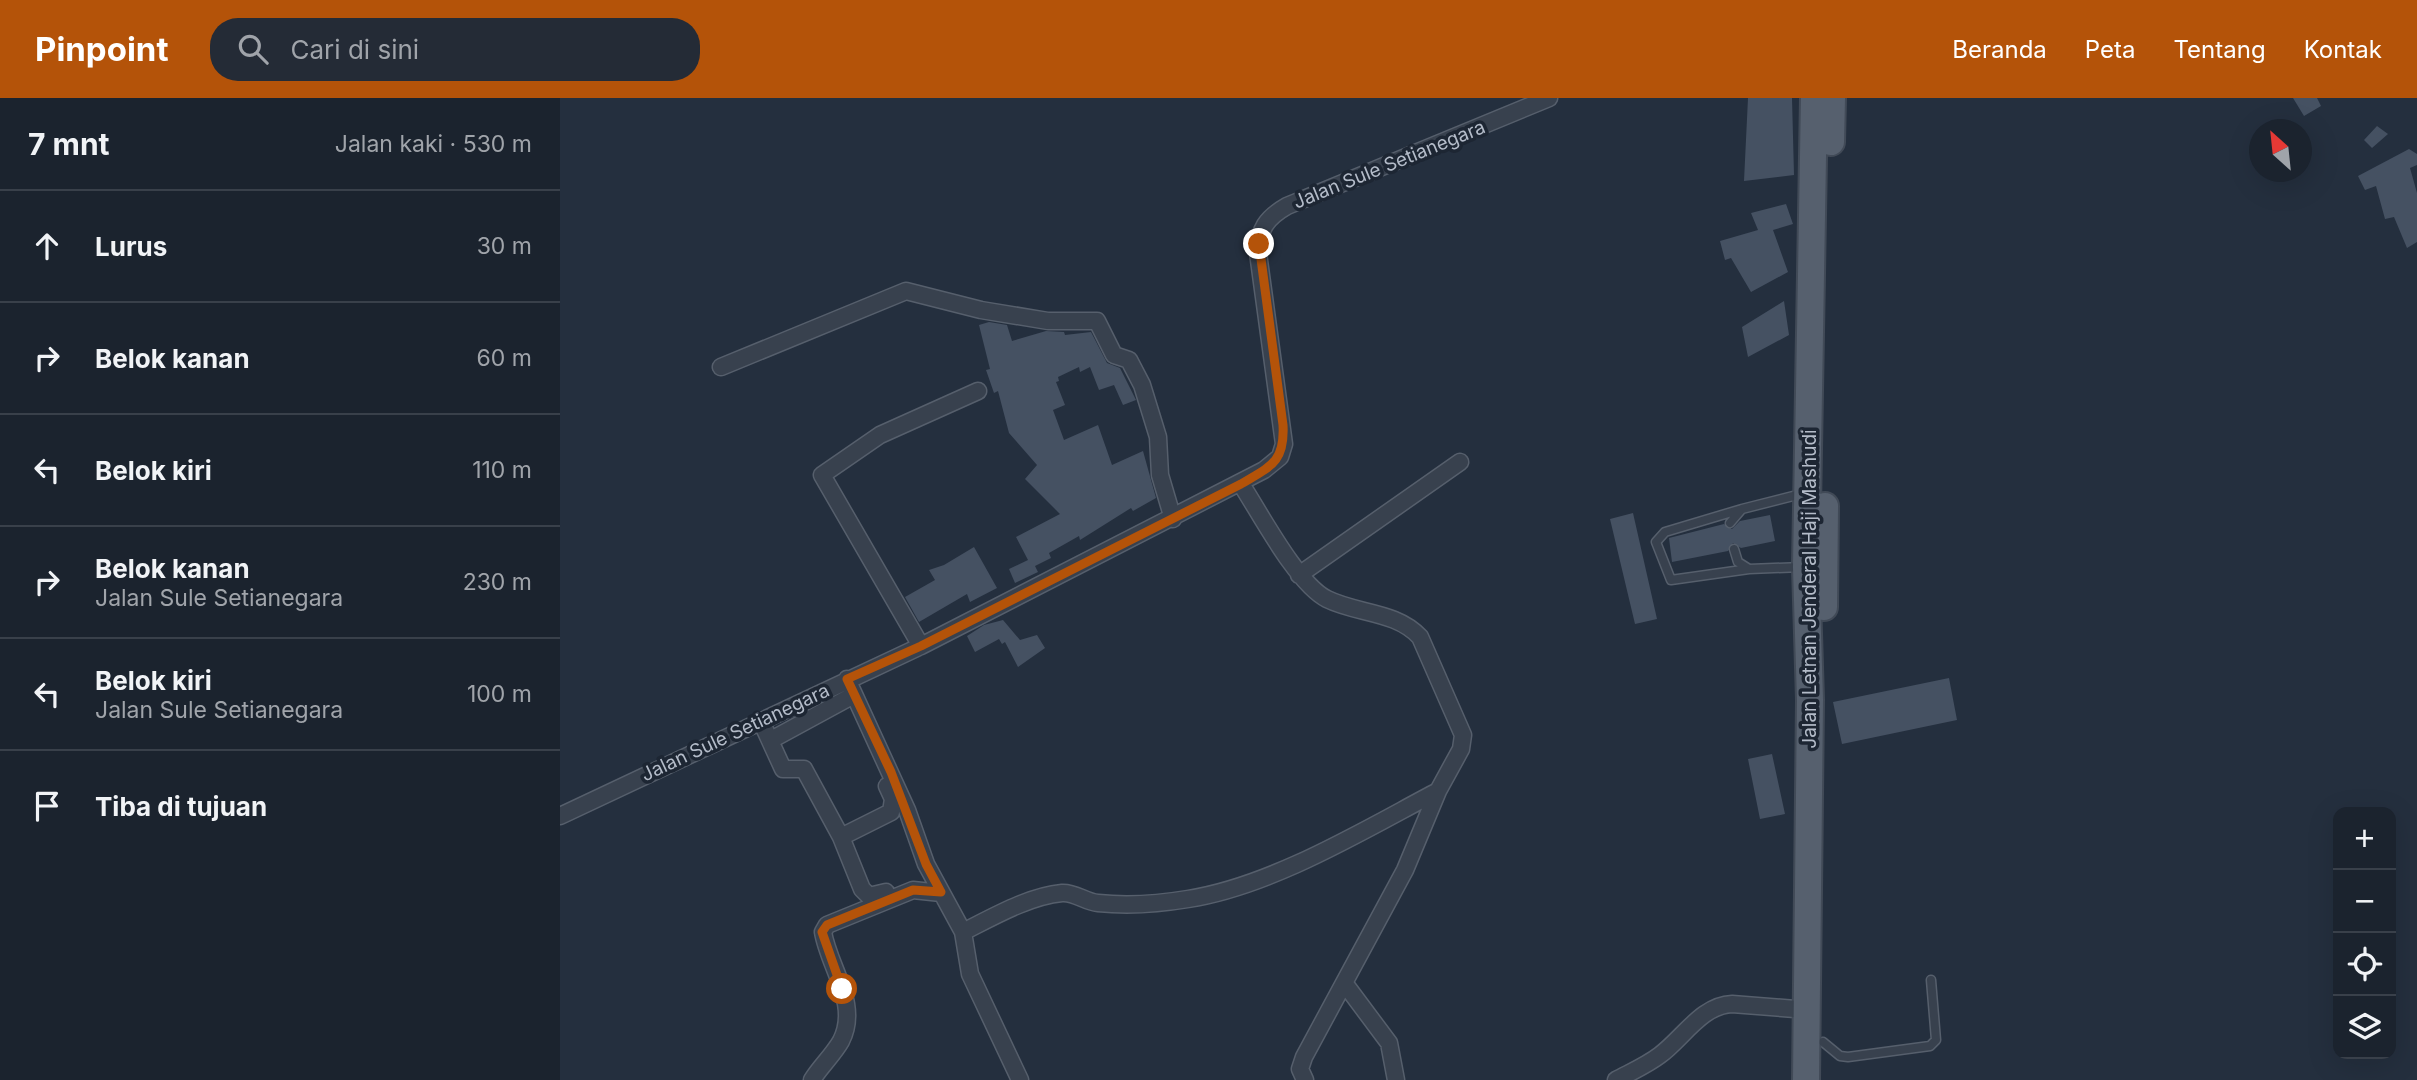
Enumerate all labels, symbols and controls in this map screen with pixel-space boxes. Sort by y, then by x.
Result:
search box [210,18,700,81]
text: Pinpoint [35,29,168,69]
icon: search [234,30,272,68]
text: Cari di sini [290,34,419,65]
text: Beranda [1952,35,2047,64]
text: Peta [2085,35,2135,64]
text: Tentang [2173,35,2266,64]
text: Kontak [2304,35,2382,64]
street label: Jalan Sule Setianegara [1290,115,1489,214]
north arrow [2249,119,2312,182]
text: 7 mnt [28,126,110,162]
text: Jalan kaki · 530 m [335,130,532,158]
icon: ahead [28,227,66,265]
route end [1243,228,1274,259]
text: Lurus [95,231,167,262]
text: 30 m [477,232,532,260]
icon: right [28,339,66,377]
text: Belok kanan [95,343,250,374]
text: 60 m [477,344,532,372]
street label: Jalan Letnan Jenderal Haji Mashudi [1798,429,1821,749]
icon: left [28,451,66,489]
text: Belok kiri [95,455,212,486]
text: 110 m [472,456,532,484]
text: Belok kanan [95,553,250,584]
icon: right [28,563,66,601]
text: 230 m [463,568,532,596]
text: Jalan Sule Setianegara [95,584,343,612]
text: Belok kiri [95,665,212,696]
icon: left [28,675,66,713]
street label: Jalan Sule Setianegara [637,679,833,786]
text: 100 m [467,680,532,708]
text: Jalan Sule Setianegara [95,696,343,724]
icon: arrive [28,787,66,825]
text: Tiba di tujuan [95,791,267,822]
map controls [2333,807,2396,1059]
button: + [2333,807,2396,870]
button: − [2333,870,2396,933]
button: locate [2333,933,2396,996]
route start [826,973,857,1004]
button: layers [2333,996,2396,1059]

